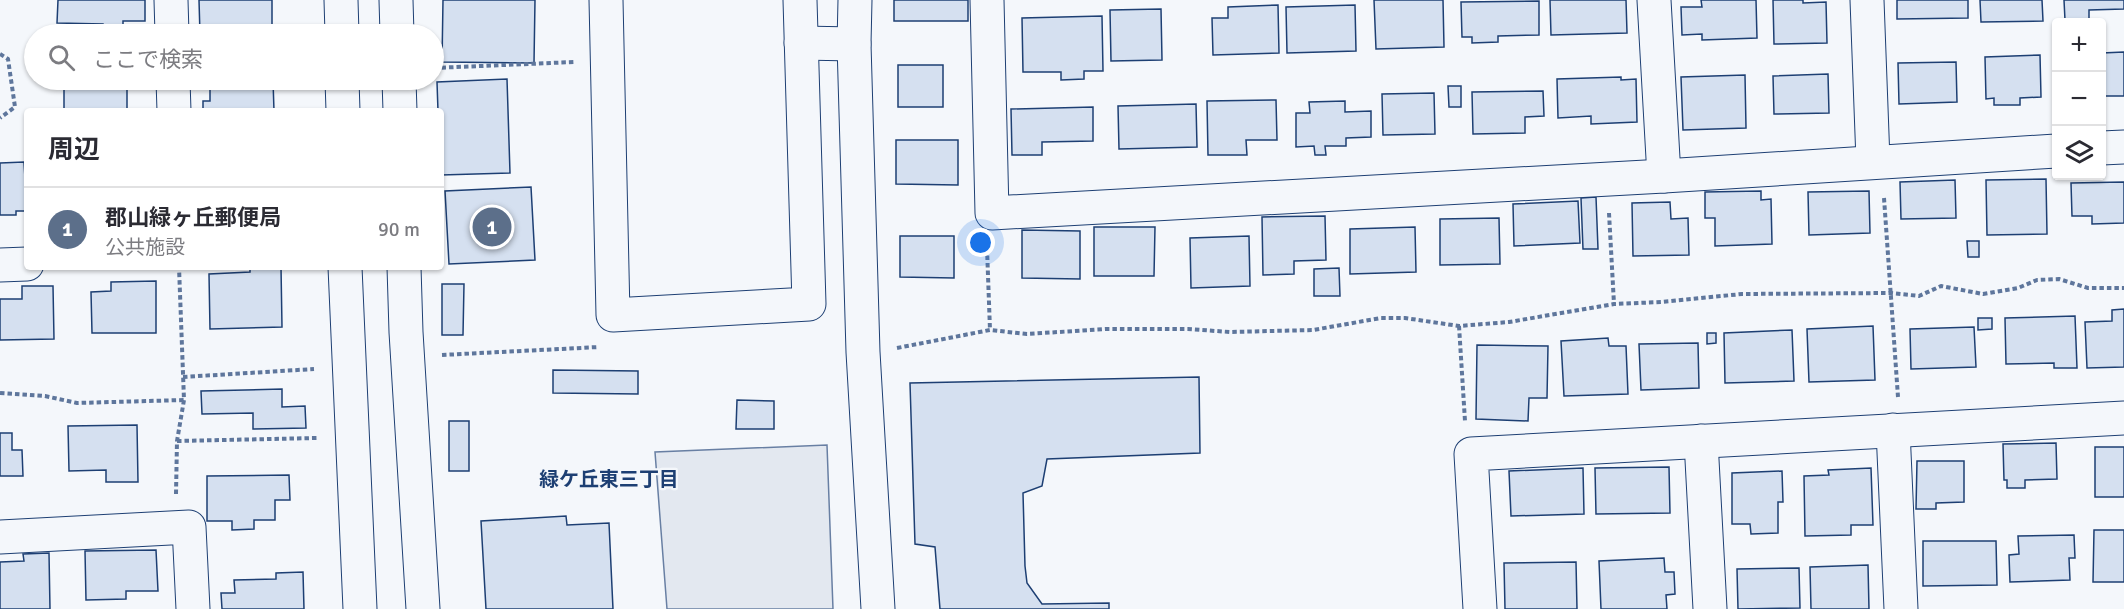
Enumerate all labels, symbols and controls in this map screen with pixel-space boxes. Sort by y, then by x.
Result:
map controls [2052,18,2106,180]
button: + [2052,18,2106,72]
search box [24,24,444,90]
icon: search [45,41,78,74]
text: ここで検索 [93,46,203,73]
button: − [2052,72,2106,126]
button: layers [2052,126,2106,180]
text: 周辺 [48,134,100,166]
text: 郡山緑ヶ丘郵便局 [105,204,281,231]
pin: 1 [472,204,512,250]
text: 1 [62,217,73,242]
text: 90 m [378,217,420,242]
your location [966,228,995,257]
text: 公共施設 [105,235,185,260]
district label: 緑ケ丘東三丁目 [539,467,679,492]

